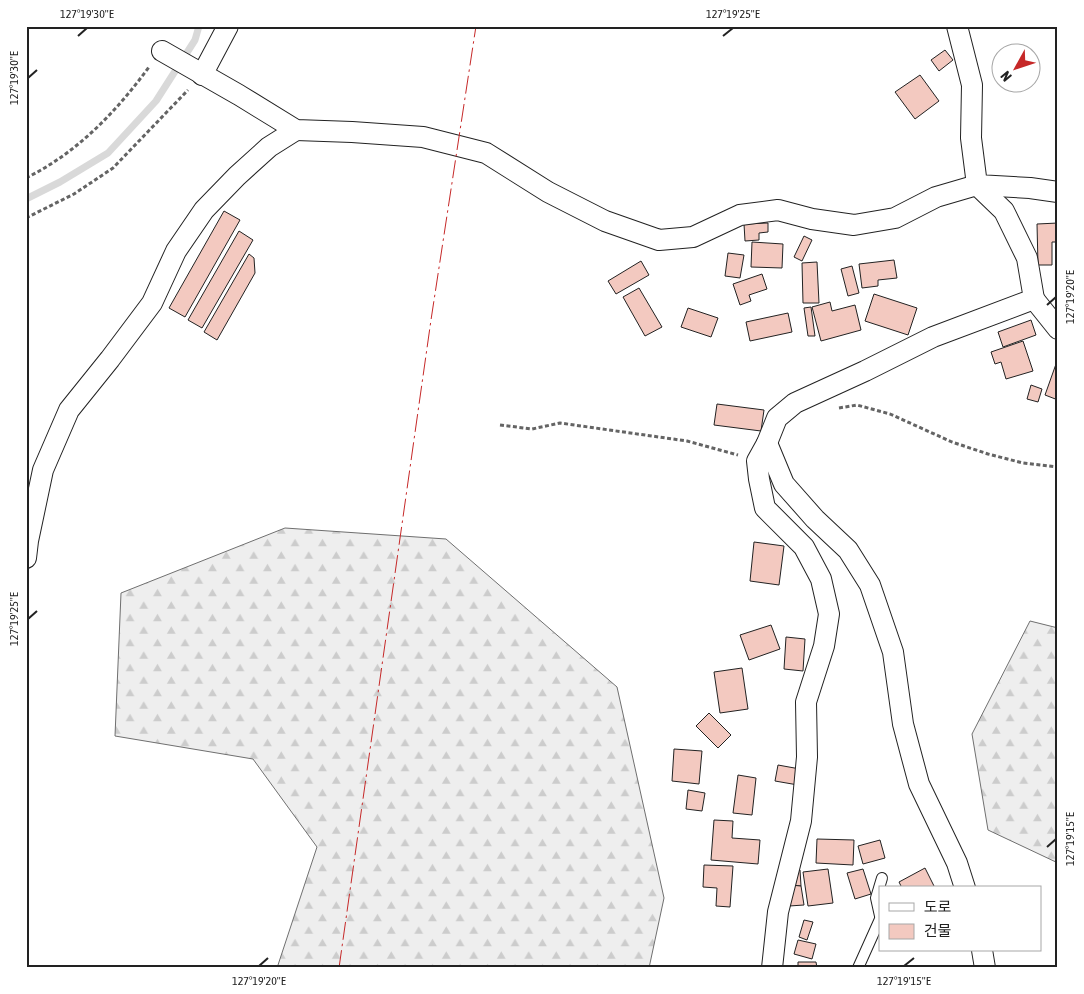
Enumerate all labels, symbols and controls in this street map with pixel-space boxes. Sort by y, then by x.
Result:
text: 127°19'30"E [60,7,114,21]
text: 127°19'25"E [706,7,760,21]
north arrow [992,42,1042,92]
text: 127°19'30"E [7,51,21,105]
text: N [997,68,1015,85]
text: 127°19'20"E [1063,270,1077,324]
text: 127°19'25"E [7,592,21,646]
text: 127°19'15"E [1063,812,1077,866]
legend [879,886,1042,952]
text: 도로 [924,898,952,915]
text: 건물 [924,922,952,939]
text: 127°19'20"E [232,974,286,988]
text: 127°19'15"E [877,974,931,988]

